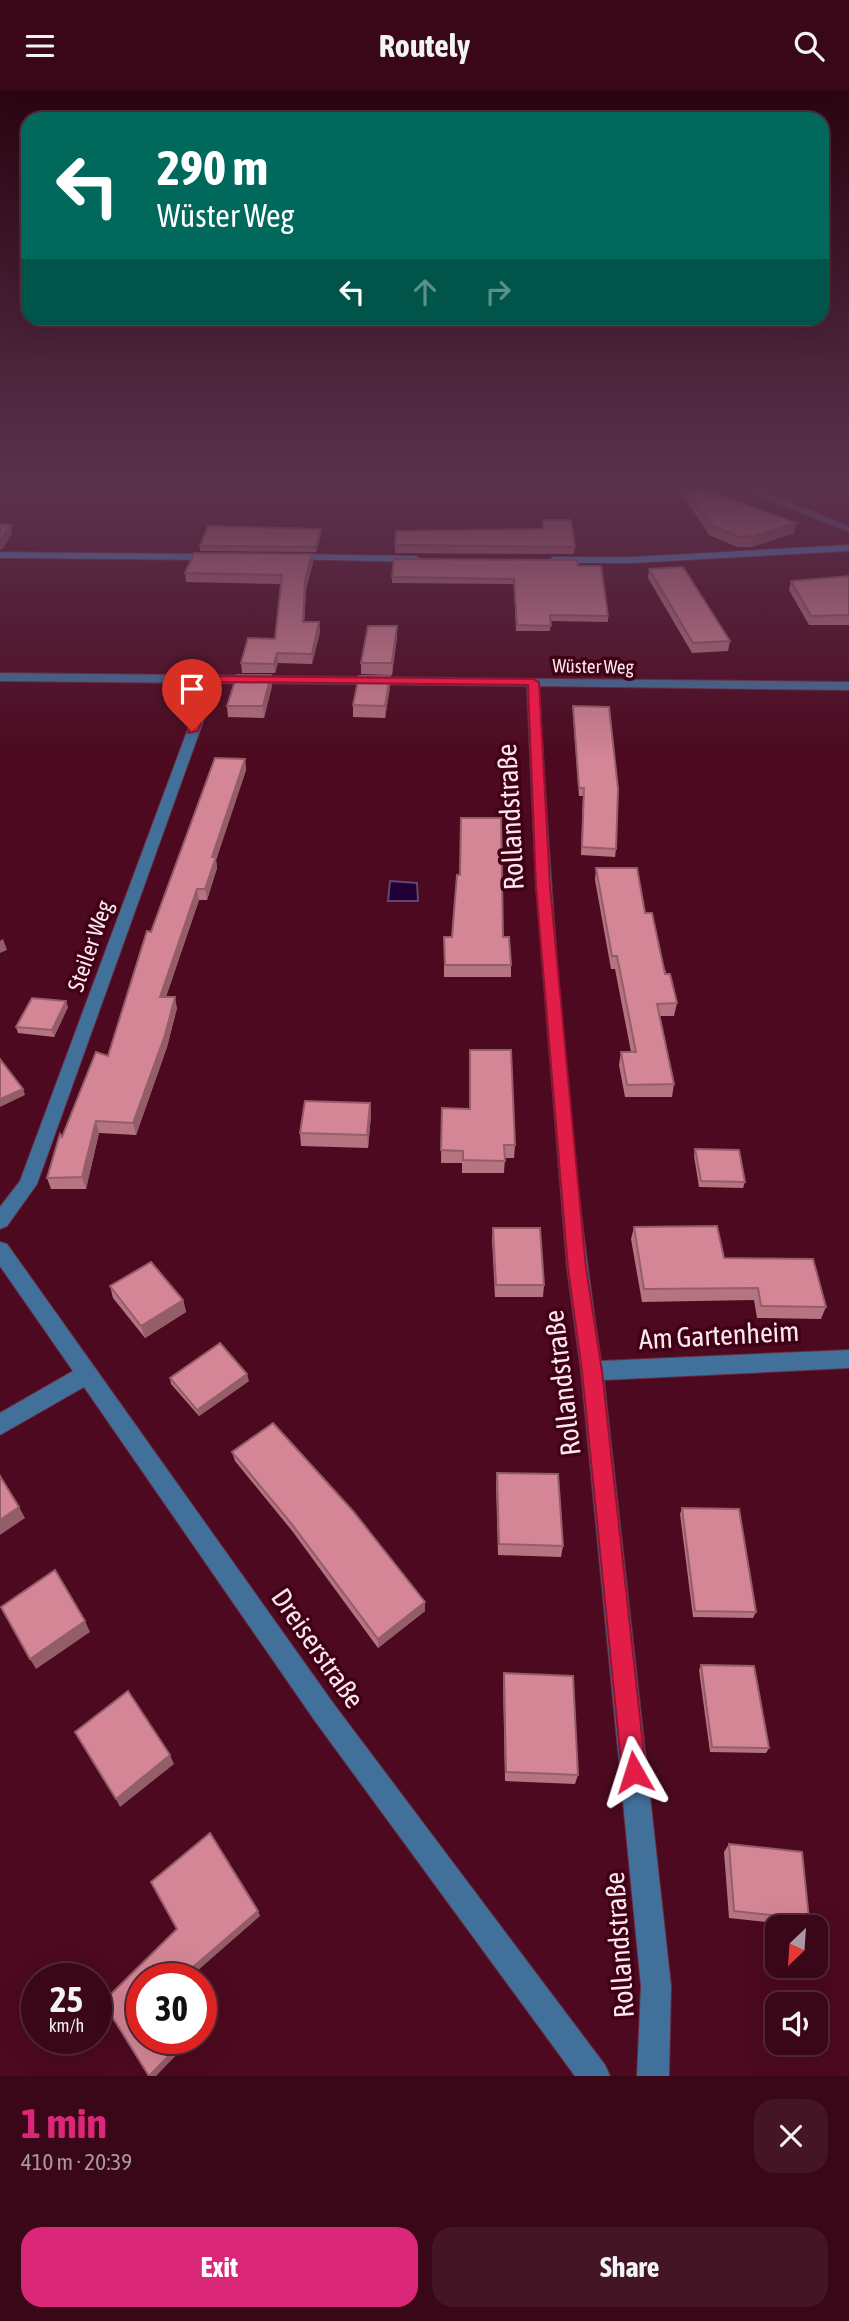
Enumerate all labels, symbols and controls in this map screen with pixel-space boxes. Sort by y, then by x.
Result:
icon: menu [21,27,59,65]
text: Routely [379,27,470,64]
icon: search [790,27,828,65]
text: 290 m [157,139,268,195]
icon: left [42,140,133,231]
text: Wüster Weg [157,197,294,234]
icon: left [333,273,371,311]
icon: ahead [406,273,444,311]
icon: right [479,273,517,311]
street label: Wüster Weg [552,654,635,678]
pin [162,659,222,731]
icon: arrive [173,670,211,708]
street label: Rollandstraße [490,743,530,891]
street label: Steiler Weg [62,897,118,995]
street label: Rollandstraße [537,1308,587,1458]
street label: Am Gartenheim [638,1315,800,1355]
street label: Dreiserstraße [265,1582,371,1714]
position arrow [597,1735,671,1809]
street label: Rollandstraße [598,1871,640,2019]
north arrow [765,1915,828,1977]
map controls [765,1915,828,2055]
speed limit sign: 30 [126,1963,217,2054]
text: 25 [50,1979,83,2019]
button: sound [765,1992,828,2055]
text: km/h [49,2015,84,2036]
text: 1 min [21,2099,107,2147]
button: close [754,2099,828,2173]
text: 410 m · 20:39 [21,2149,132,2175]
button: Exit [21,2227,418,2307]
button: Share [432,2227,828,2307]

